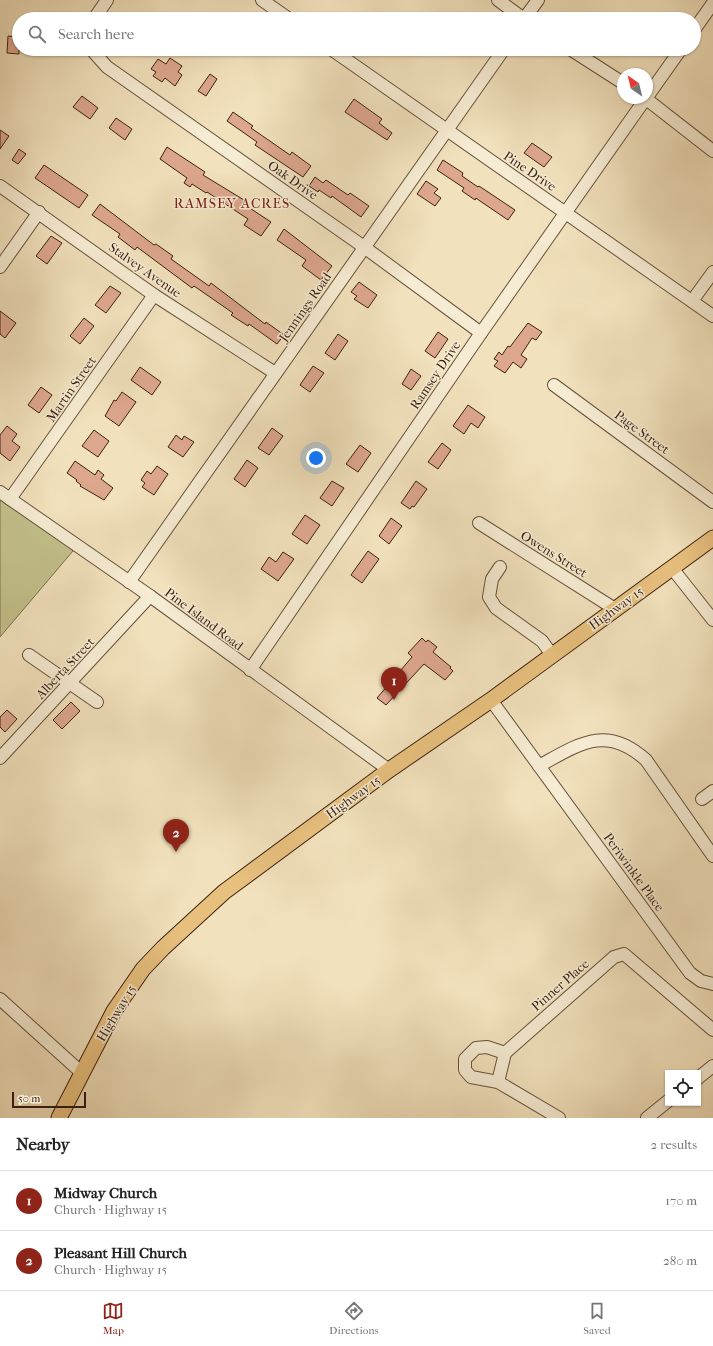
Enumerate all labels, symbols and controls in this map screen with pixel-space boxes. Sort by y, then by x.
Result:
search box [12,12,701,56]
icon: search [26,23,48,45]
text: Search here [58,25,134,43]
north arrow [617,68,653,104]
street label: Pine Drive [501,148,560,194]
street label: Oak Drive [265,157,321,203]
district label: RAMSEY ACRES [174,195,290,212]
street label: Stalvey Avenue [106,239,185,301]
street label: Jennings Road [275,269,335,345]
street label: Ramsey Drive [407,338,464,412]
street label: Martin Street [43,353,99,425]
street label: Page Street [612,407,673,457]
your location [306,448,326,468]
street label: Owens Street [518,528,590,581]
street label: Highway 15 [586,583,646,633]
street label: Pine Island Road [162,585,247,654]
street label: Alberta Street [32,634,98,703]
pin: 1 [381,667,407,700]
street label: Highway 15 [323,772,383,822]
pin: 2 [163,819,189,852]
street label: Periwinkle Place [601,830,668,915]
street label: Pinner Place [528,956,592,1014]
street label: Highway 15 [93,982,139,1044]
map controls [665,1070,701,1106]
button: locate [665,1070,701,1106]
scale bar [12,1090,86,1109]
text: 50 m [18,1092,40,1105]
text: Nearby [16,1134,70,1154]
text: 2 results [651,1137,697,1152]
text: Midway Church [54,1184,157,1202]
text: 1 [27,1193,31,1208]
text: 170 m [665,1193,697,1208]
text: Church · Highway 15 [54,1202,167,1217]
text: Pleasant Hill Church [54,1244,187,1262]
text: 2 [26,1253,32,1268]
text: 280 m [663,1253,697,1268]
text: Church · Highway 15 [54,1262,167,1277]
tab: Map [102,1300,124,1337]
tab: Directions [329,1300,379,1337]
tab: Saved [583,1300,611,1337]

